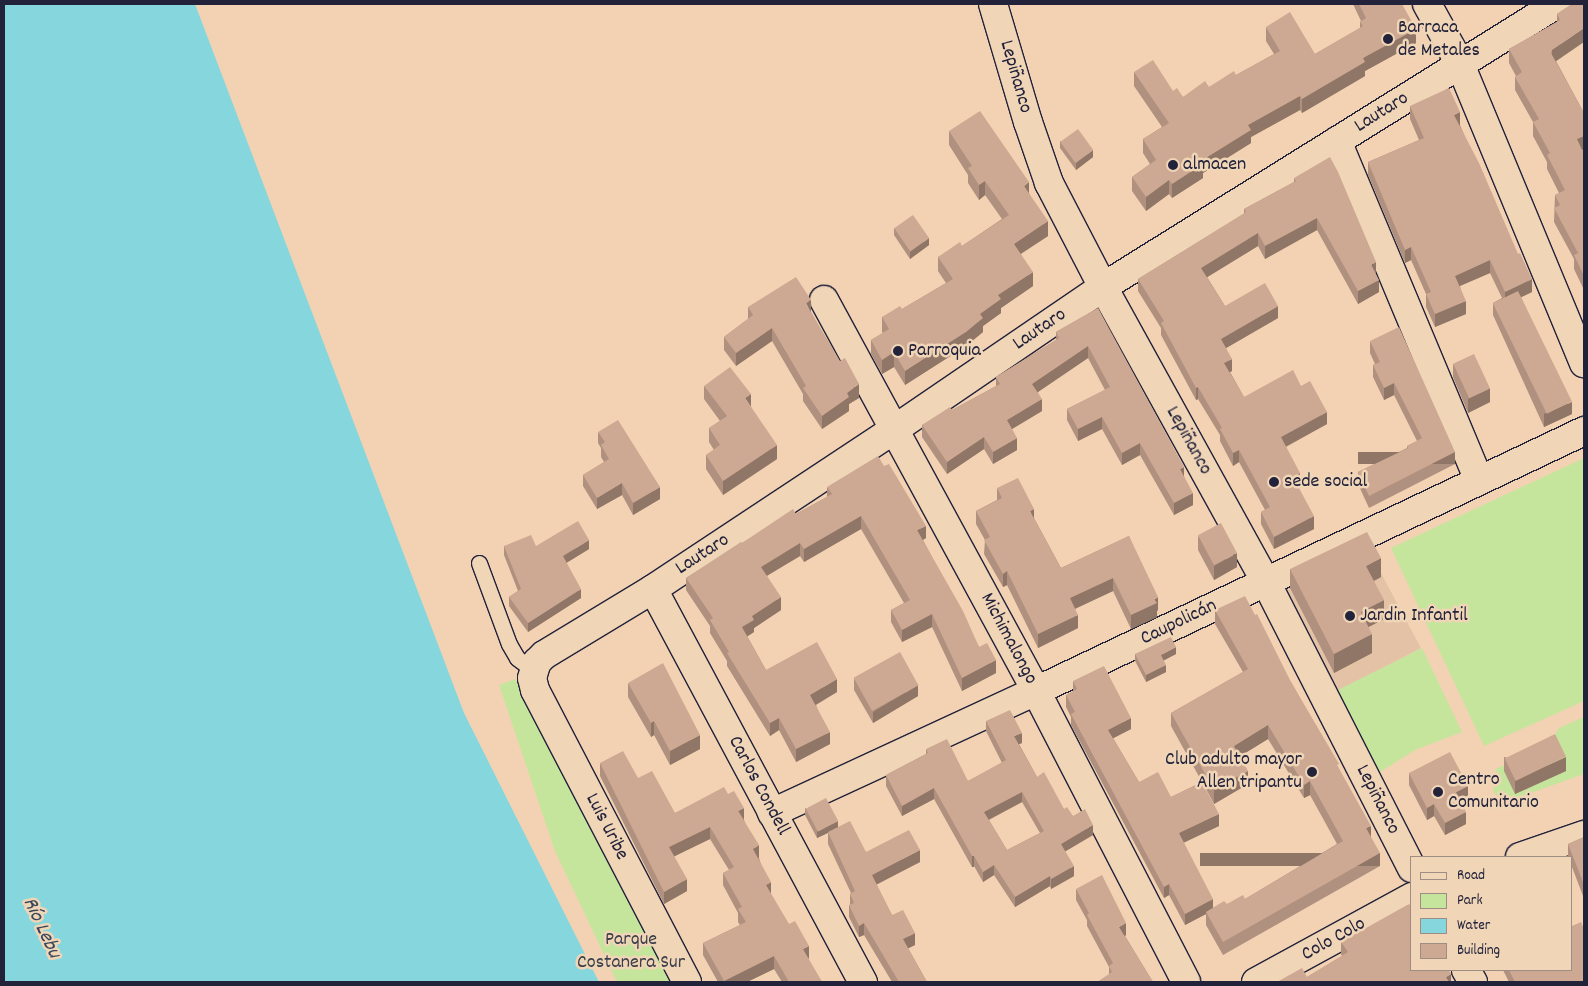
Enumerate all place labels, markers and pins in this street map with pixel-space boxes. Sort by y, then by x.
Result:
place label: Barraca de Metales [1398,16,1480,63]
marker: Barraca de Metales [1382,33,1394,45]
place label: almacen [1183,153,1246,177]
marker: almacen [1167,159,1179,171]
place label: Parroquia [908,339,981,363]
marker: Parroquia [892,345,904,357]
place label: sede social [1284,470,1367,494]
marker: sede social [1268,476,1280,488]
place label: Jardin Infantil [1360,604,1468,628]
marker: Jardin Infantil [1344,610,1356,622]
place label: Club adulto mayor Allen tripantu [1165,748,1302,795]
marker: Club adulto mayor Allen tripantu [1306,766,1318,778]
place label: Centro Comunitario [1448,768,1539,815]
marker: Centro Comunitario [1432,786,1444,798]

